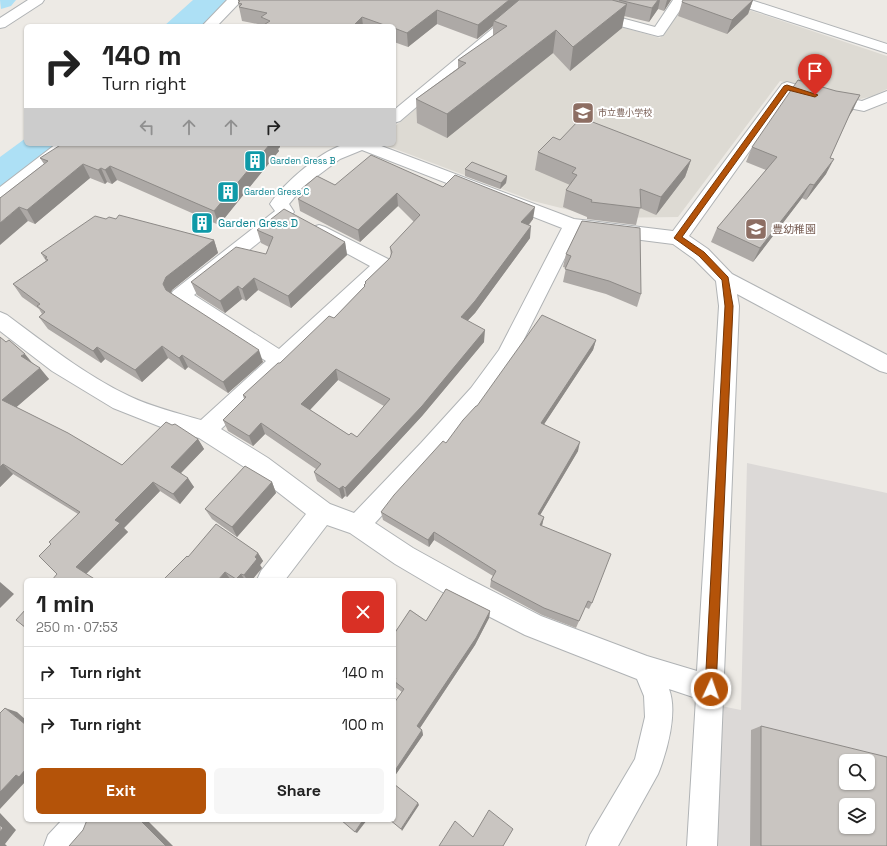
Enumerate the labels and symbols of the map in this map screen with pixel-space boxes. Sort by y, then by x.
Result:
pin [798,54,832,95]
school or university icon: 市立豊小学校 [570,100,596,126]
place label: 市立豊小学校 [598,107,652,119]
building icon: Garden Gress B [242,148,268,174]
place label: Garden Gress B [270,155,336,167]
building icon: Garden Gress C [215,179,241,205]
place label: Garden Gress C [244,186,310,198]
building icon: Garden Gress D [189,210,215,236]
place label: Garden Gress D [218,216,298,230]
school or university icon: 豊幼稚園 [743,216,769,242]
place label: 豊幼稚園 [772,222,816,236]
position arrow [690,668,732,710]

